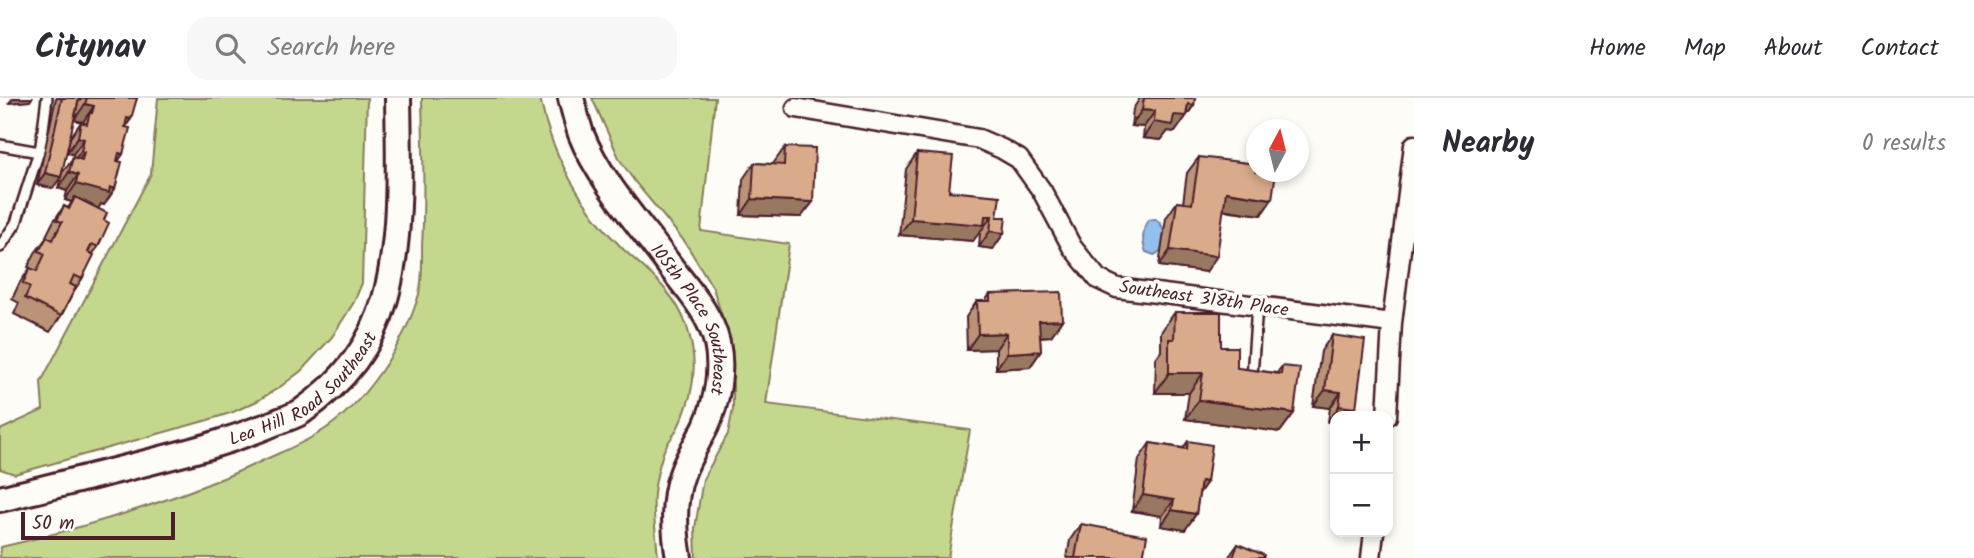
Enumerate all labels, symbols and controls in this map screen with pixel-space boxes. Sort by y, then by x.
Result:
search box [187,17,677,80]
text: Citynav [35,22,145,75]
text: Search here [267,27,395,69]
icon: search [211,29,249,67]
text: Home [1589,29,1646,68]
text: Map [1684,29,1726,68]
text: About [1764,29,1822,68]
text: Contact [1860,29,1939,68]
north arrow [1246,119,1309,182]
text: Nearby [1442,120,1534,168]
text: 0 results [1862,126,1946,162]
street label: 105th Place Southeast [642,238,732,398]
street label: Southeast 318th Place [1117,273,1290,326]
street label: Lea Hill Road Southeast [225,326,386,455]
map controls [1330,411,1393,537]
button: + [1330,411,1393,474]
button: − [1330,474,1393,537]
scale bar [21,509,175,541]
text: 50 m [32,509,74,539]

